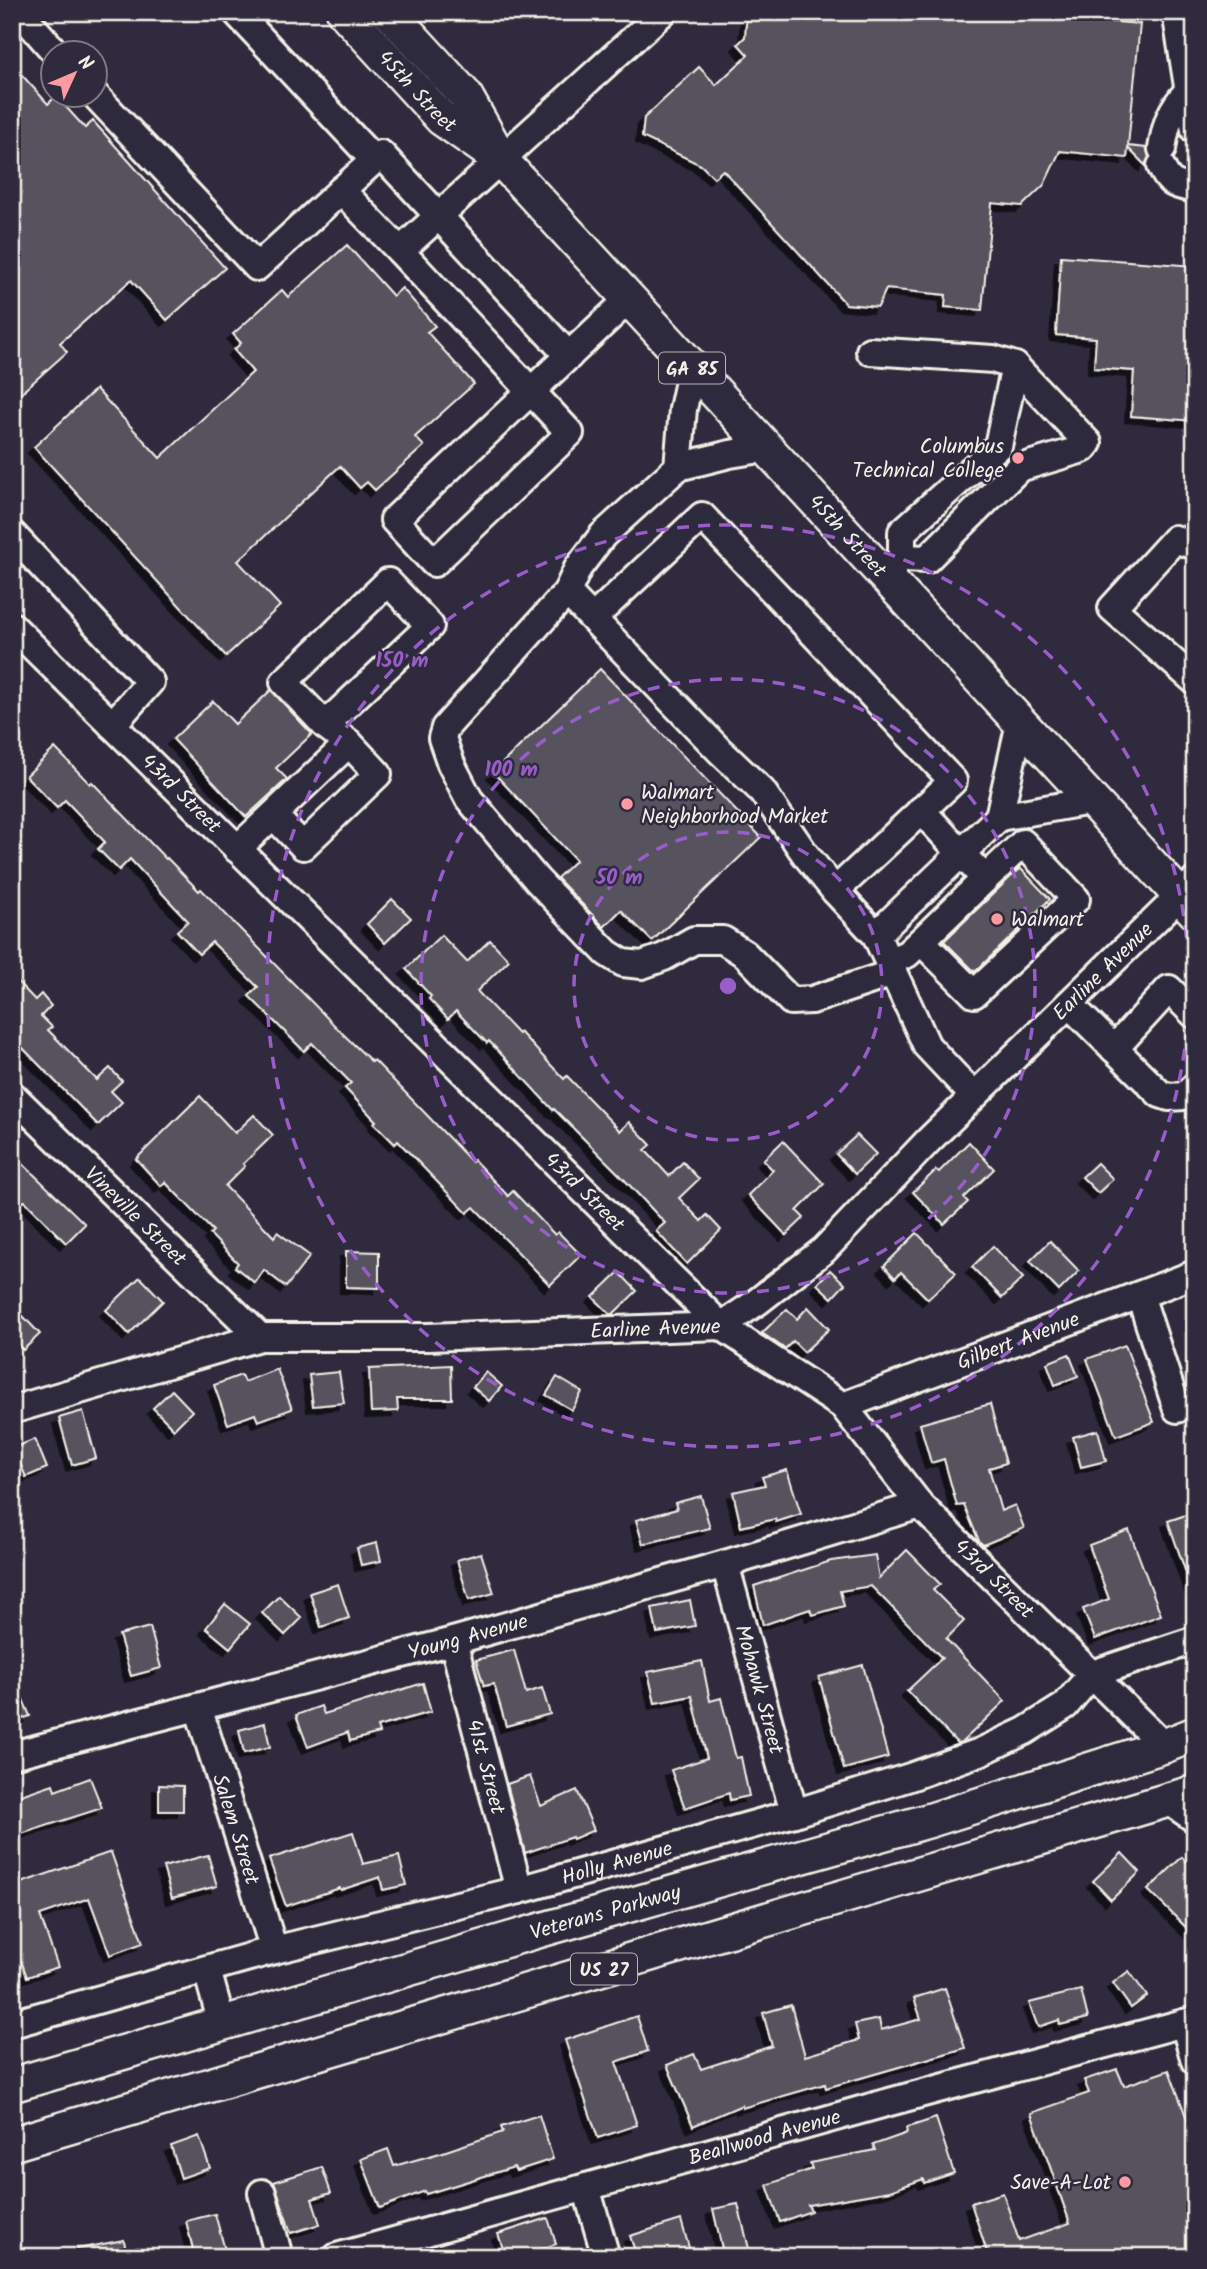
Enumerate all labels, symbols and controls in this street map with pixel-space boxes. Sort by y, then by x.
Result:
north arrow [38,38,108,108]
street label: 45th Street [369,43,463,143]
text: N [70,49,100,78]
road number: GA 85 [659,352,725,384]
place label: Columbus Technical College [853,431,1005,488]
marker: Columbus Technical College [1010,450,1026,466]
street label: 45th Street [799,487,894,587]
text: 150 m [375,645,429,678]
street label: 43rd Street [132,746,229,843]
text: 100 m [484,754,538,787]
place label: Walmart Neighborhood Market [641,777,829,834]
marker: Walmart Neighborhood Market [619,796,635,812]
text: 50 m [595,862,642,895]
place label: Walmart [1011,904,1085,937]
marker: Walmart [989,911,1005,927]
street label: Earline Avenue [1045,915,1162,1029]
centre of rings [716,974,740,998]
street label: 43rd Street [536,1145,633,1241]
street label: Vineville Street [76,1159,194,1275]
street label: Gilbert Avenue [952,1303,1085,1380]
street label: Earline Avenue [590,1311,722,1349]
street label: 43rd Street [945,1532,1042,1628]
street label: Young Avenue [405,1605,533,1670]
street label: Mohawk Street [725,1621,792,1759]
street label: 41st Street [456,1716,513,1819]
street label: Salem Street [202,1770,268,1890]
street label: Holly Avenue [558,1833,677,1895]
street label: Veterans Parkway [526,1876,685,1950]
road number: US 27 [571,1954,637,1984]
street label: Beallwood Avenue [685,2101,845,2176]
place label: Save-A-Lot [1011,2167,1112,2200]
marker: Save-A-Lot [1117,2174,1133,2190]

